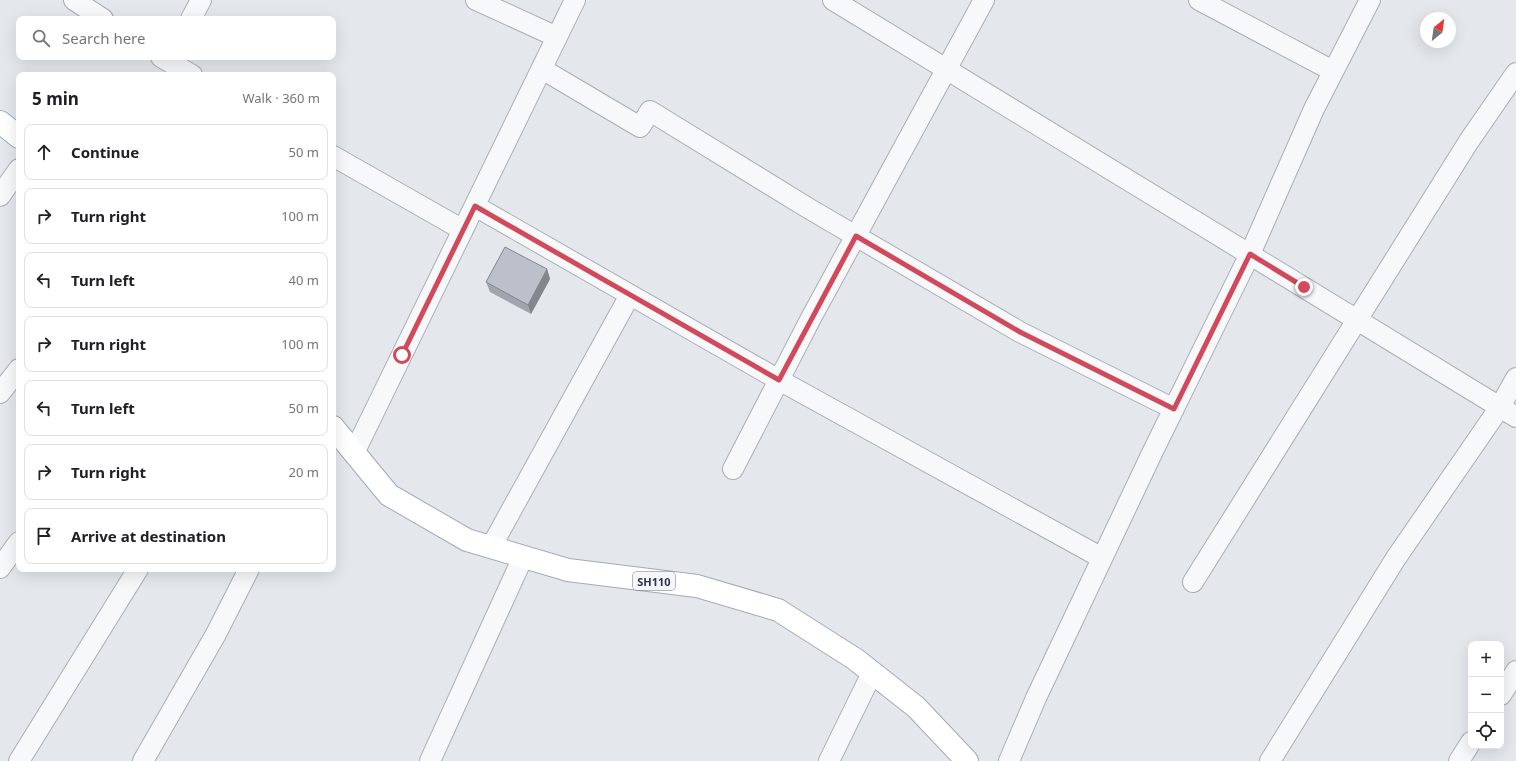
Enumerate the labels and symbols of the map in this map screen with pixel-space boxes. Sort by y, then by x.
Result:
north arrow [1420,12,1456,48]
route end [1295,278,1313,296]
route start [393,346,411,364]
road number: SH110 [633,572,675,590]

